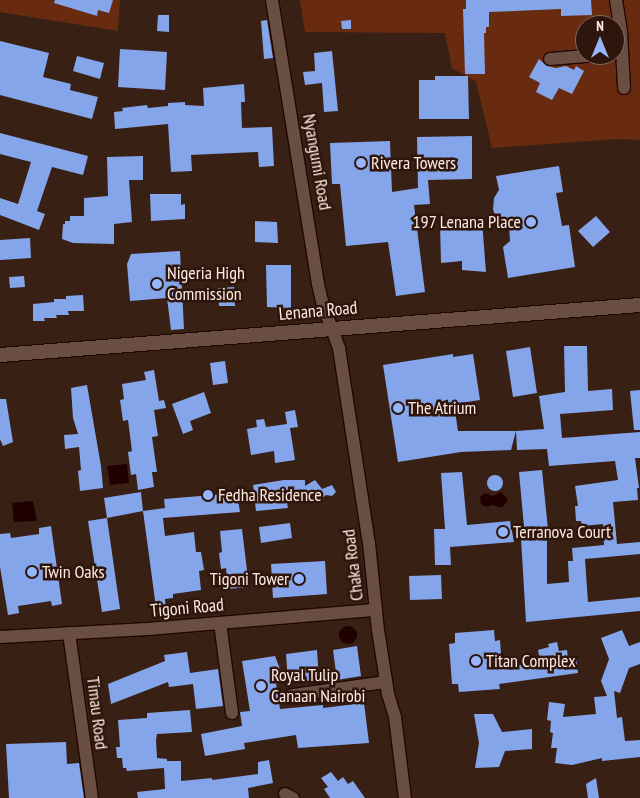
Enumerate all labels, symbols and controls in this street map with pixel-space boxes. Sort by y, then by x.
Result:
north arrow [575,15,625,65]
text: N [596,17,604,35]
street label: Nyangumi Road [298,112,336,212]
place label: Rivera Towers [371,152,457,174]
marker: Rivera Towers [355,157,367,169]
place label: 197 Lenana Place [412,211,521,233]
marker: 197 Lenana Place [525,216,537,228]
place label: Nigeria High Commission [167,263,245,306]
marker: Nigeria High Commission [151,278,163,290]
street label: Lenana Road [278,297,358,325]
place label: The Atrium [408,397,477,419]
marker: The Atrium [392,402,404,414]
place label: Fedha Residence [218,484,322,506]
marker: Fedha Residence [202,489,214,501]
place label: Terranova Court [513,521,611,543]
marker: Terranova Court [497,526,509,538]
street label: Chaka Road [338,528,368,602]
place label: Twin Oaks [42,561,105,583]
marker: Twin Oaks [26,566,38,578]
place label: Tigoni Tower [209,568,289,590]
marker: Tigoni Tower [293,573,305,585]
street label: Tigoni Road [149,594,225,622]
place label: Titan Complex [486,650,576,672]
marker: Titan Complex [470,655,482,667]
place label: Royal Tulip Canaan Nairobi [271,665,365,708]
street label: Timau Road [82,675,112,751]
marker: Royal Tulip Canaan Nairobi [255,680,267,692]

